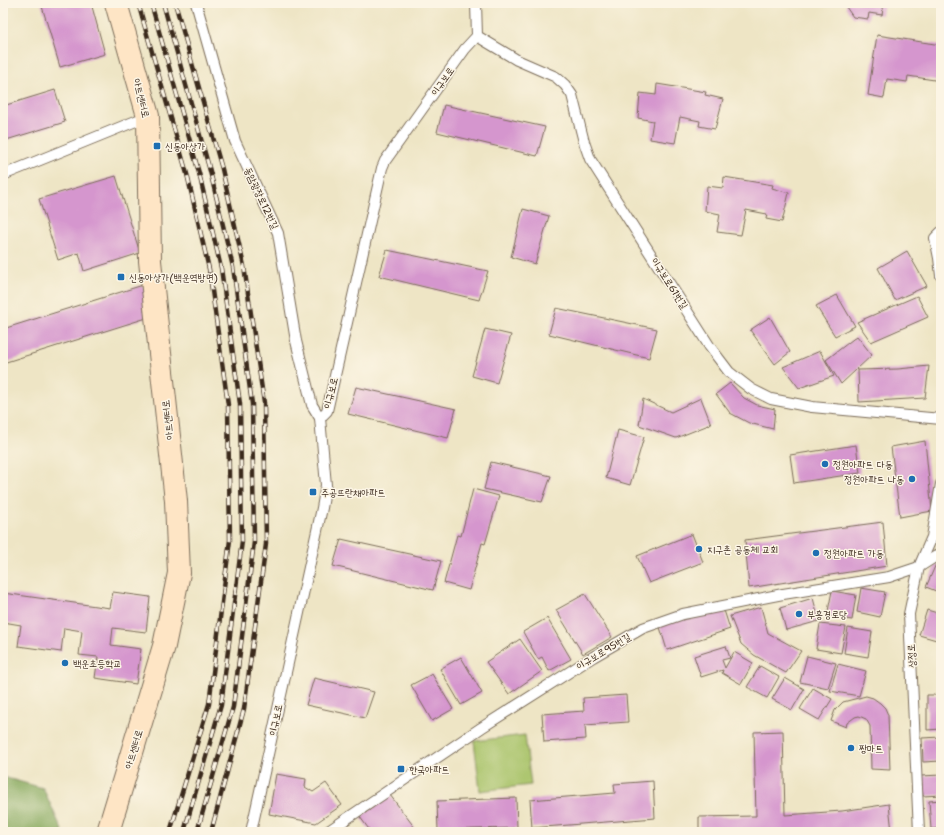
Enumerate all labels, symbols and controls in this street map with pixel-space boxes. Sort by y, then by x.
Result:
street label: 이규보로 [428,64,457,98]
street label: 아트센터로 [130,77,153,119]
place label: 신동아상가 [165,140,205,153]
marker: 신동아상가 [152,141,162,151]
street label: 동암광장로12번길 [241,165,282,231]
street label: 이규보로61번길 [648,255,691,311]
place label: 신동아상가(백운역방면) [129,271,218,284]
marker: 신동아상가(백운역방면) [116,272,126,282]
street label: 이규보로 [320,376,341,410]
street label: 아트센터로 [159,399,176,441]
place label: 정원아파트 다동 [833,458,893,471]
marker: 정원아파트 다동 [820,459,830,469]
place label: 정원아파트 나동 [844,473,904,486]
marker: 정원아파트 나동 [907,474,917,484]
place label: 주공뜨란채아파트 [321,486,385,499]
marker: 주공뜨란채아파트 [308,487,318,497]
place label: 지구촌 공동체 교회 [707,543,778,556]
marker: 지구촌 공동체 교회 [694,544,704,554]
place label: 정원아파트 가동 [824,547,884,560]
marker: 정원아파트 가동 [811,548,821,558]
place label: 부흥경로당 [807,608,847,621]
marker: 부흥경로당 [794,609,804,619]
street label: 이규보로95번길 [574,630,633,673]
street label: 상정로 [904,644,919,668]
place label: 백운초등학교 [73,657,121,670]
marker: 백운초등학교 [60,658,70,668]
street label: 이규보로 [266,703,285,737]
street label: 아트센터로 [121,728,146,770]
place label: 짱마트 [859,742,883,755]
marker: 짱마트 [846,743,856,753]
place label: 한국아파트 [409,763,449,776]
marker: 한국아파트 [396,764,406,774]

